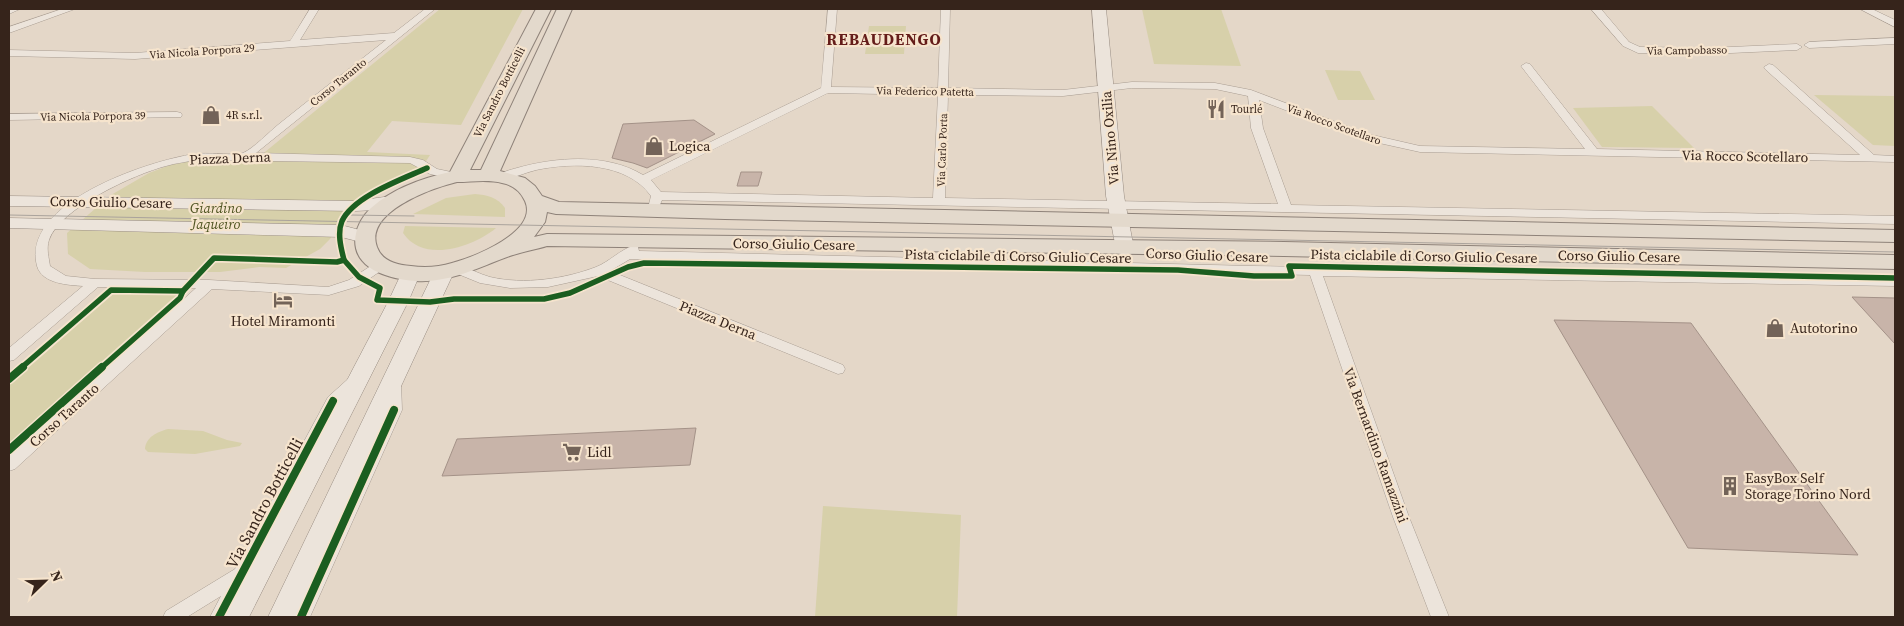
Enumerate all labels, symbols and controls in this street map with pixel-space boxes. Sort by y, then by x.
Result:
district label: REBAUDENGO [826,28,942,50]
street label: Via Nicola Porpora 29 [149,40,255,63]
street label: Via Campobasso [1647,42,1727,59]
street label: Via Sandro Botticelli [470,44,529,140]
street label: Corso Taranto [307,55,370,110]
street label: Via Federico Patetta [876,83,974,100]
street label: Via Nino Oxilia [1096,89,1124,186]
restaurant icon: Tourlé [1205,98,1227,120]
street label: Via Rocco Scotellaro [1284,100,1383,149]
place label: Tourlé [1231,102,1263,117]
shop icon: 4R s.r.l. [200,104,222,126]
street label: Via Nicola Porpora 39 [40,108,146,125]
place label: 4R s.r.l. [226,108,263,123]
street label: Via Carlo Porta [934,113,951,187]
shop icon: Logica [643,135,665,157]
place label: Logica [669,136,711,156]
street label: Via Rocco Scotellaro [1681,145,1809,167]
street label: Piazza Derna [189,147,272,169]
street label: Corso Giulio Cesare [50,191,172,213]
park label: Giardino Jaqueiro [190,198,242,234]
street label: Corso Giulio Cesare [733,233,855,255]
street label: Corso Giulio Cesare [1145,243,1269,267]
street label: Pista ciclabile di Corso Giulio Cesare [904,244,1132,268]
street label: Pista ciclabile di Corso Giulio Cesare [1310,244,1538,268]
street label: Corso Giulio Cesare [1558,245,1680,267]
hotel icon: Hotel Miramonti [272,289,294,311]
street label: Piazza Derna [676,295,760,345]
place label: Hotel Miramonti [231,311,335,331]
shop icon: Autotorino [1764,317,1786,339]
place label: Autotorino [1790,318,1858,338]
street label: Via Bernardino Ramazzini [1339,365,1413,525]
street label: Corso Taranto [25,378,103,452]
street label: Via Sandro Botticelli [220,434,308,572]
supermarket icon: Lidl [561,441,583,463]
place label: Lidl [587,442,612,462]
place label: EasyBox Self Storage Torino Nord [1745,468,1871,504]
building icon: EasyBox Self Storage Torino Nord [1719,475,1741,497]
north arrow [20,556,70,606]
text: N [46,567,68,585]

